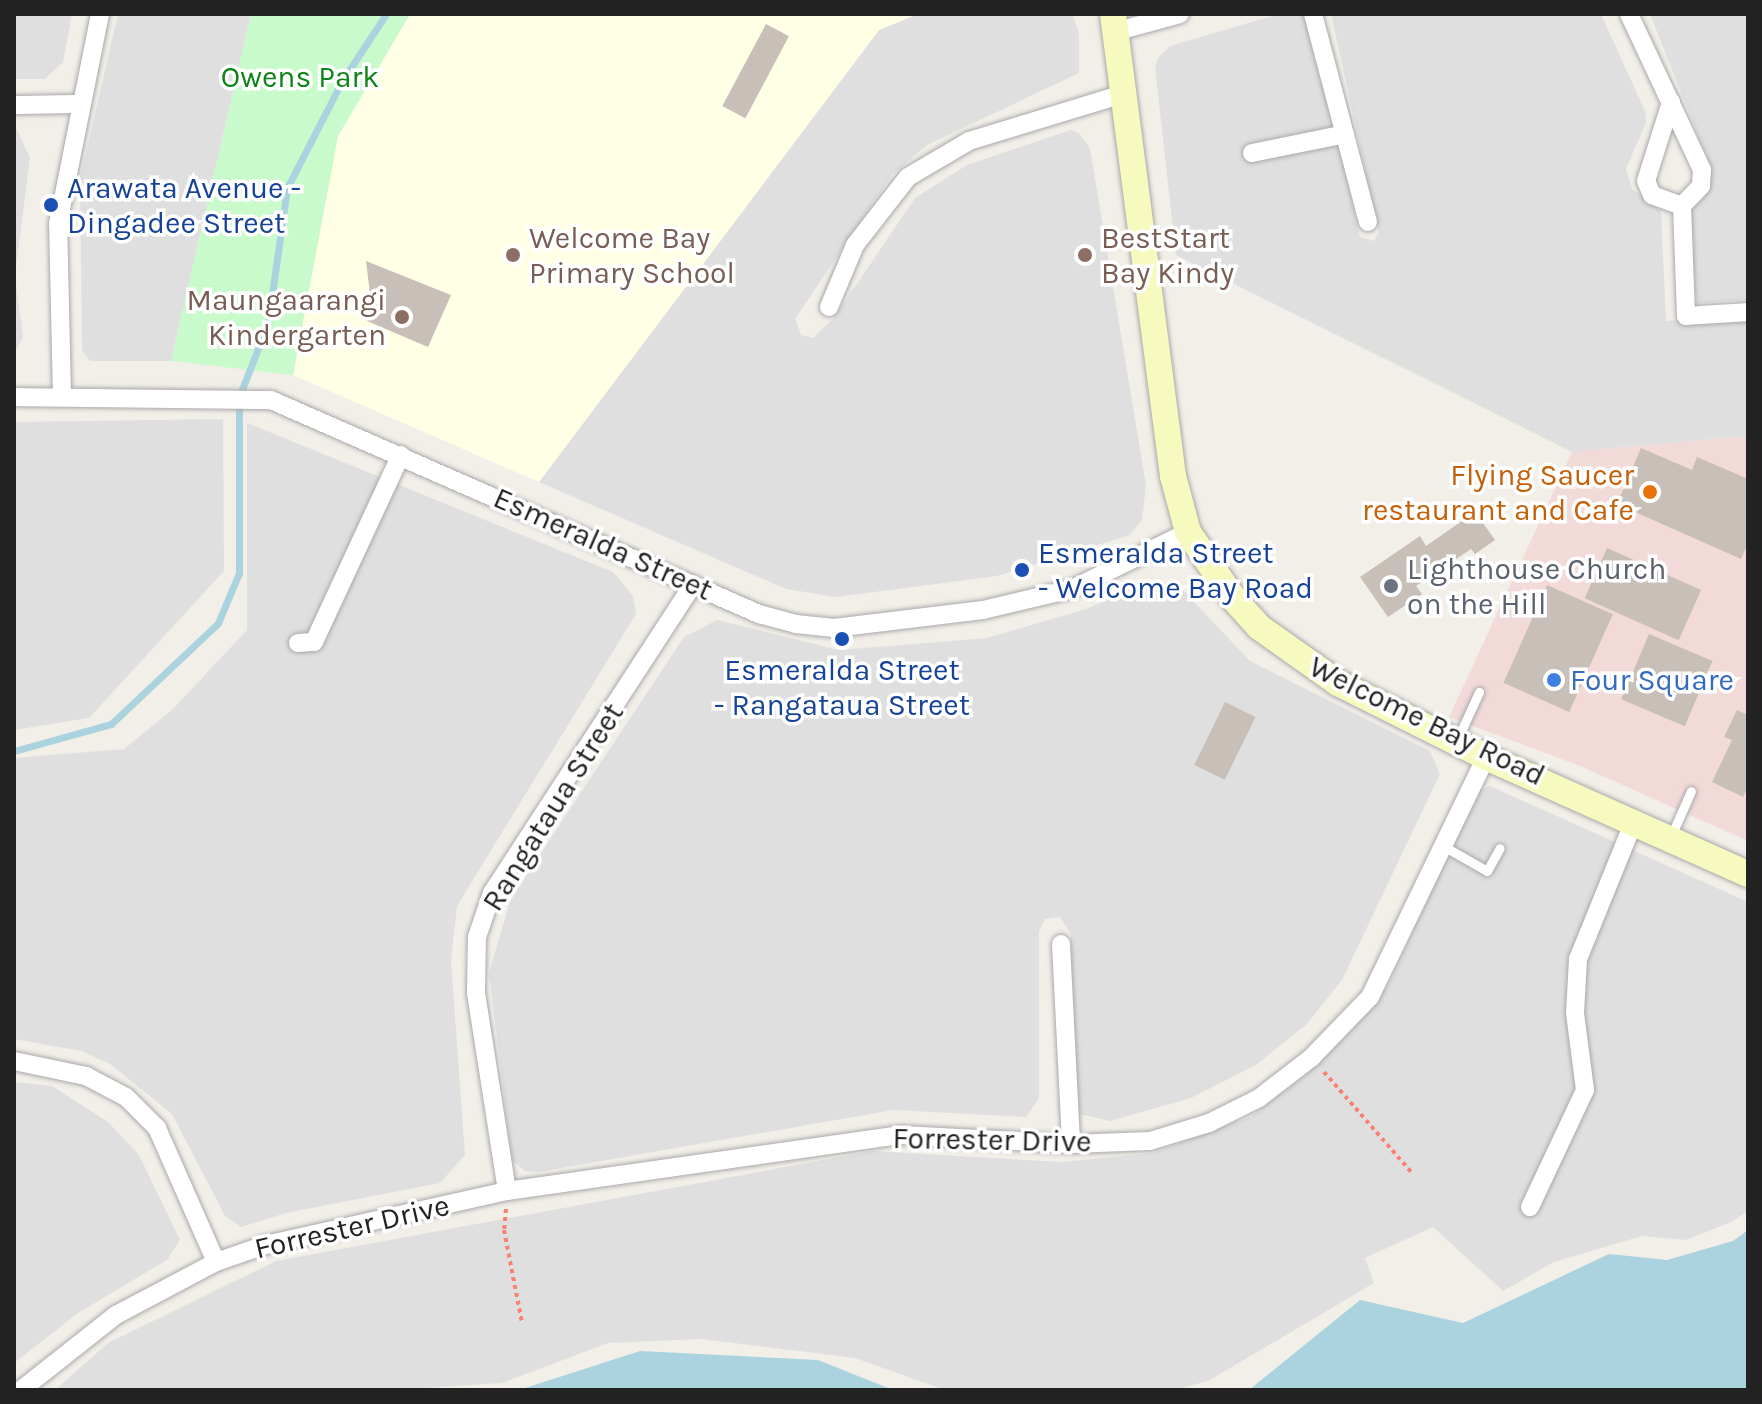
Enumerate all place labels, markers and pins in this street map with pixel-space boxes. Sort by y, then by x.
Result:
place label: Arawata Avenue - Dingadee Street [67,170,301,240]
marker: Arawata Avenue - Dingadee Street [42,196,60,214]
place label: Welcome Bay Primary School [529,220,735,290]
place label: BestStart Bay Kindy [1101,220,1234,290]
marker: Welcome Bay Primary School [504,246,522,264]
marker: BestStart Bay Kindy [1076,246,1094,264]
place label: Maungaarangi Kindergarten [187,282,386,352]
marker: Maungaarangi Kindergarten [393,308,411,326]
place label: Flying Saucer restaurant and Cafe [1362,457,1634,528]
marker: Flying Saucer restaurant and Cafe [1641,483,1659,501]
place label: Esmeralda Street - Welcome Bay Road [1038,535,1313,606]
place label: Lighthouse Church on the Hill [1407,551,1666,622]
marker: Esmeralda Street - Welcome Bay Road [1013,561,1031,579]
marker: Lighthouse Church on the Hill [1382,577,1400,595]
marker: Esmeralda Street - Rangataua Street [833,630,851,648]
place label: Esmeralda Street - Rangataua Street [714,652,970,722]
place label: Four Square [1570,662,1734,698]
marker: Four Square [1545,671,1563,689]

